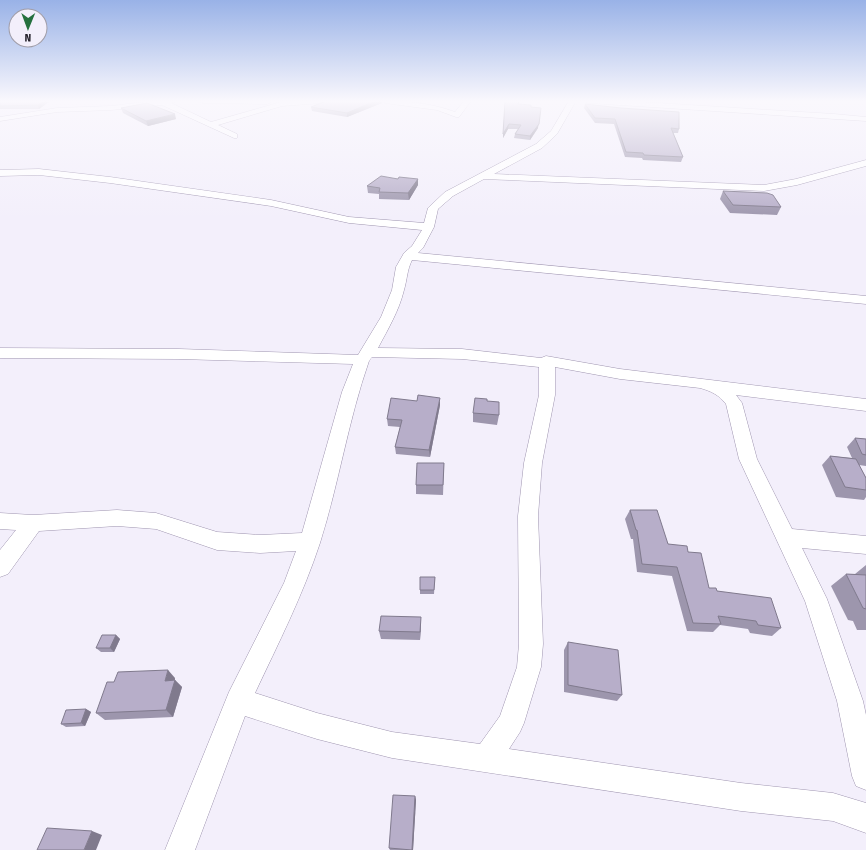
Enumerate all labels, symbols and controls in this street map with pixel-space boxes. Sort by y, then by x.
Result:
north arrow [8,8,48,48]
text: N [24,31,31,44]

